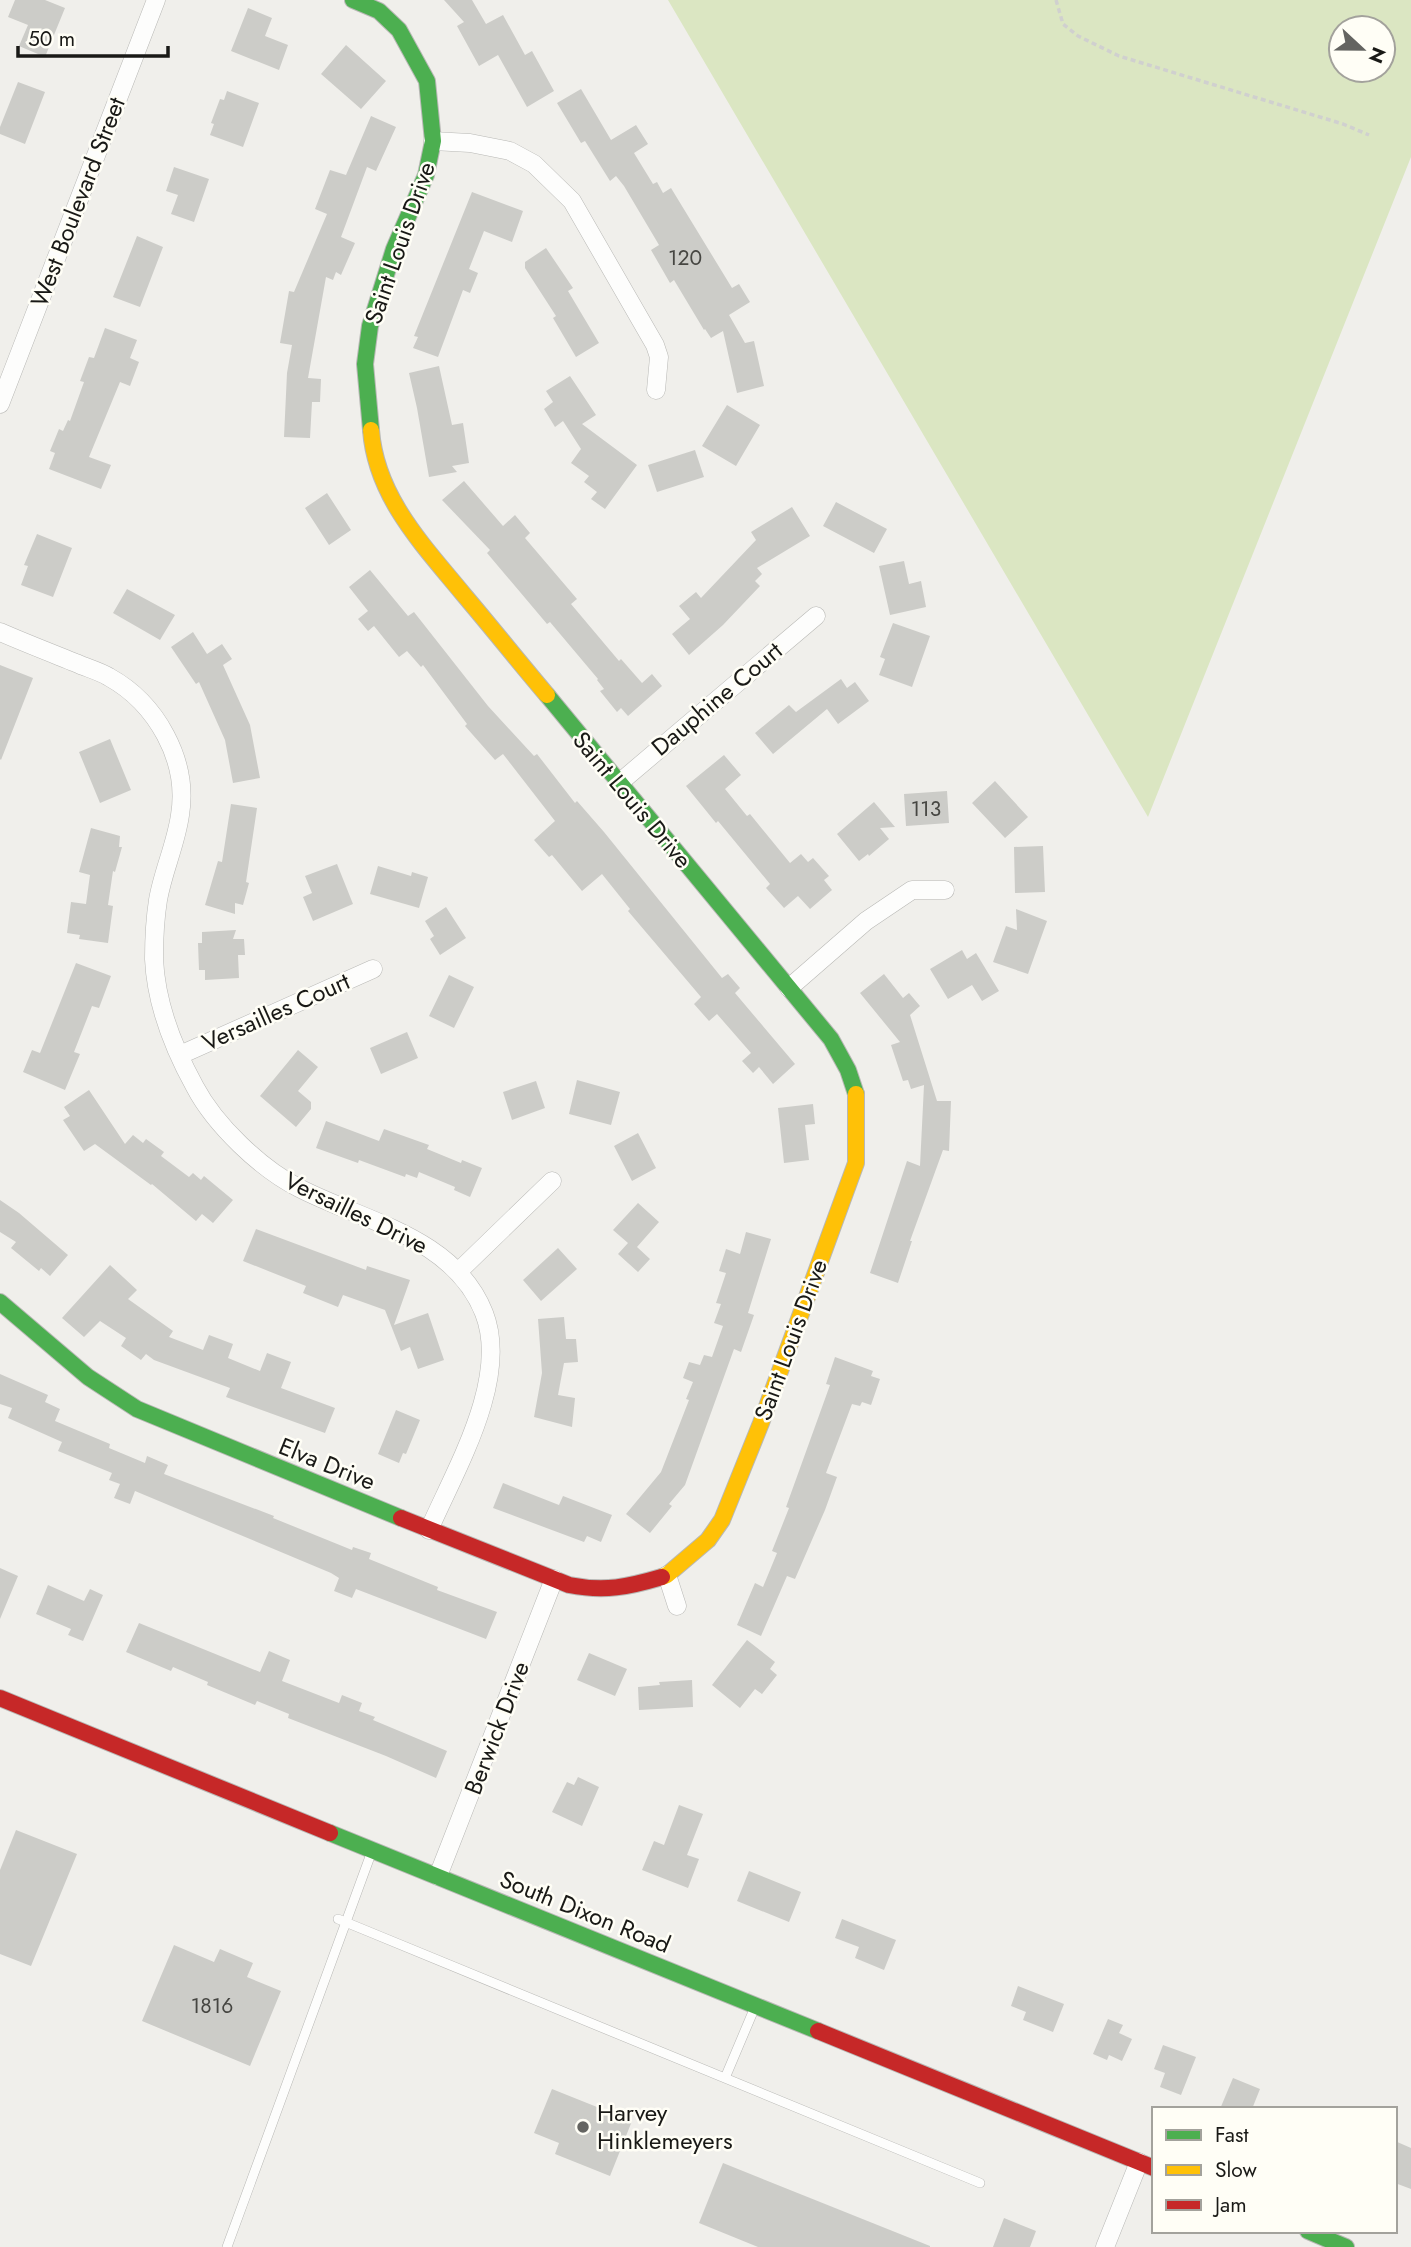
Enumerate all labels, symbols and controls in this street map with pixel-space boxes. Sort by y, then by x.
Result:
scale bar [18,14,168,58]
north arrow [1327,14,1397,84]
text: 50 m [28,24,75,54]
text: N [1362,43,1393,67]
street label: West Boulevard Street [21,92,134,312]
street label: Saint Louis Drive [355,157,444,329]
house number: 120 [668,243,702,273]
street label: Dauphine Court [644,633,790,764]
street label: Saint Louis Drive [565,724,700,876]
house number: 113 [911,794,941,824]
street label: Versailles Court [196,963,355,1060]
street label: Versailles Drive [279,1163,434,1262]
street label: Saint Louis Drive [745,1254,836,1425]
street label: Elva Drive [274,1428,381,1499]
street label: Berwick Drive [455,1656,538,1799]
street label: South Dixon Road [495,1861,676,1962]
house number: 1816 [191,1991,233,2021]
place label: Harvey Hinklemeyers [597,2095,733,2158]
legend [1152,2107,1397,2233]
marker: Harvey Hinklemeyers [575,2119,591,2135]
text: Fast [1215,2120,1248,2150]
text: Slow [1215,2155,1257,2185]
text: Jam [1212,2190,1247,2220]

